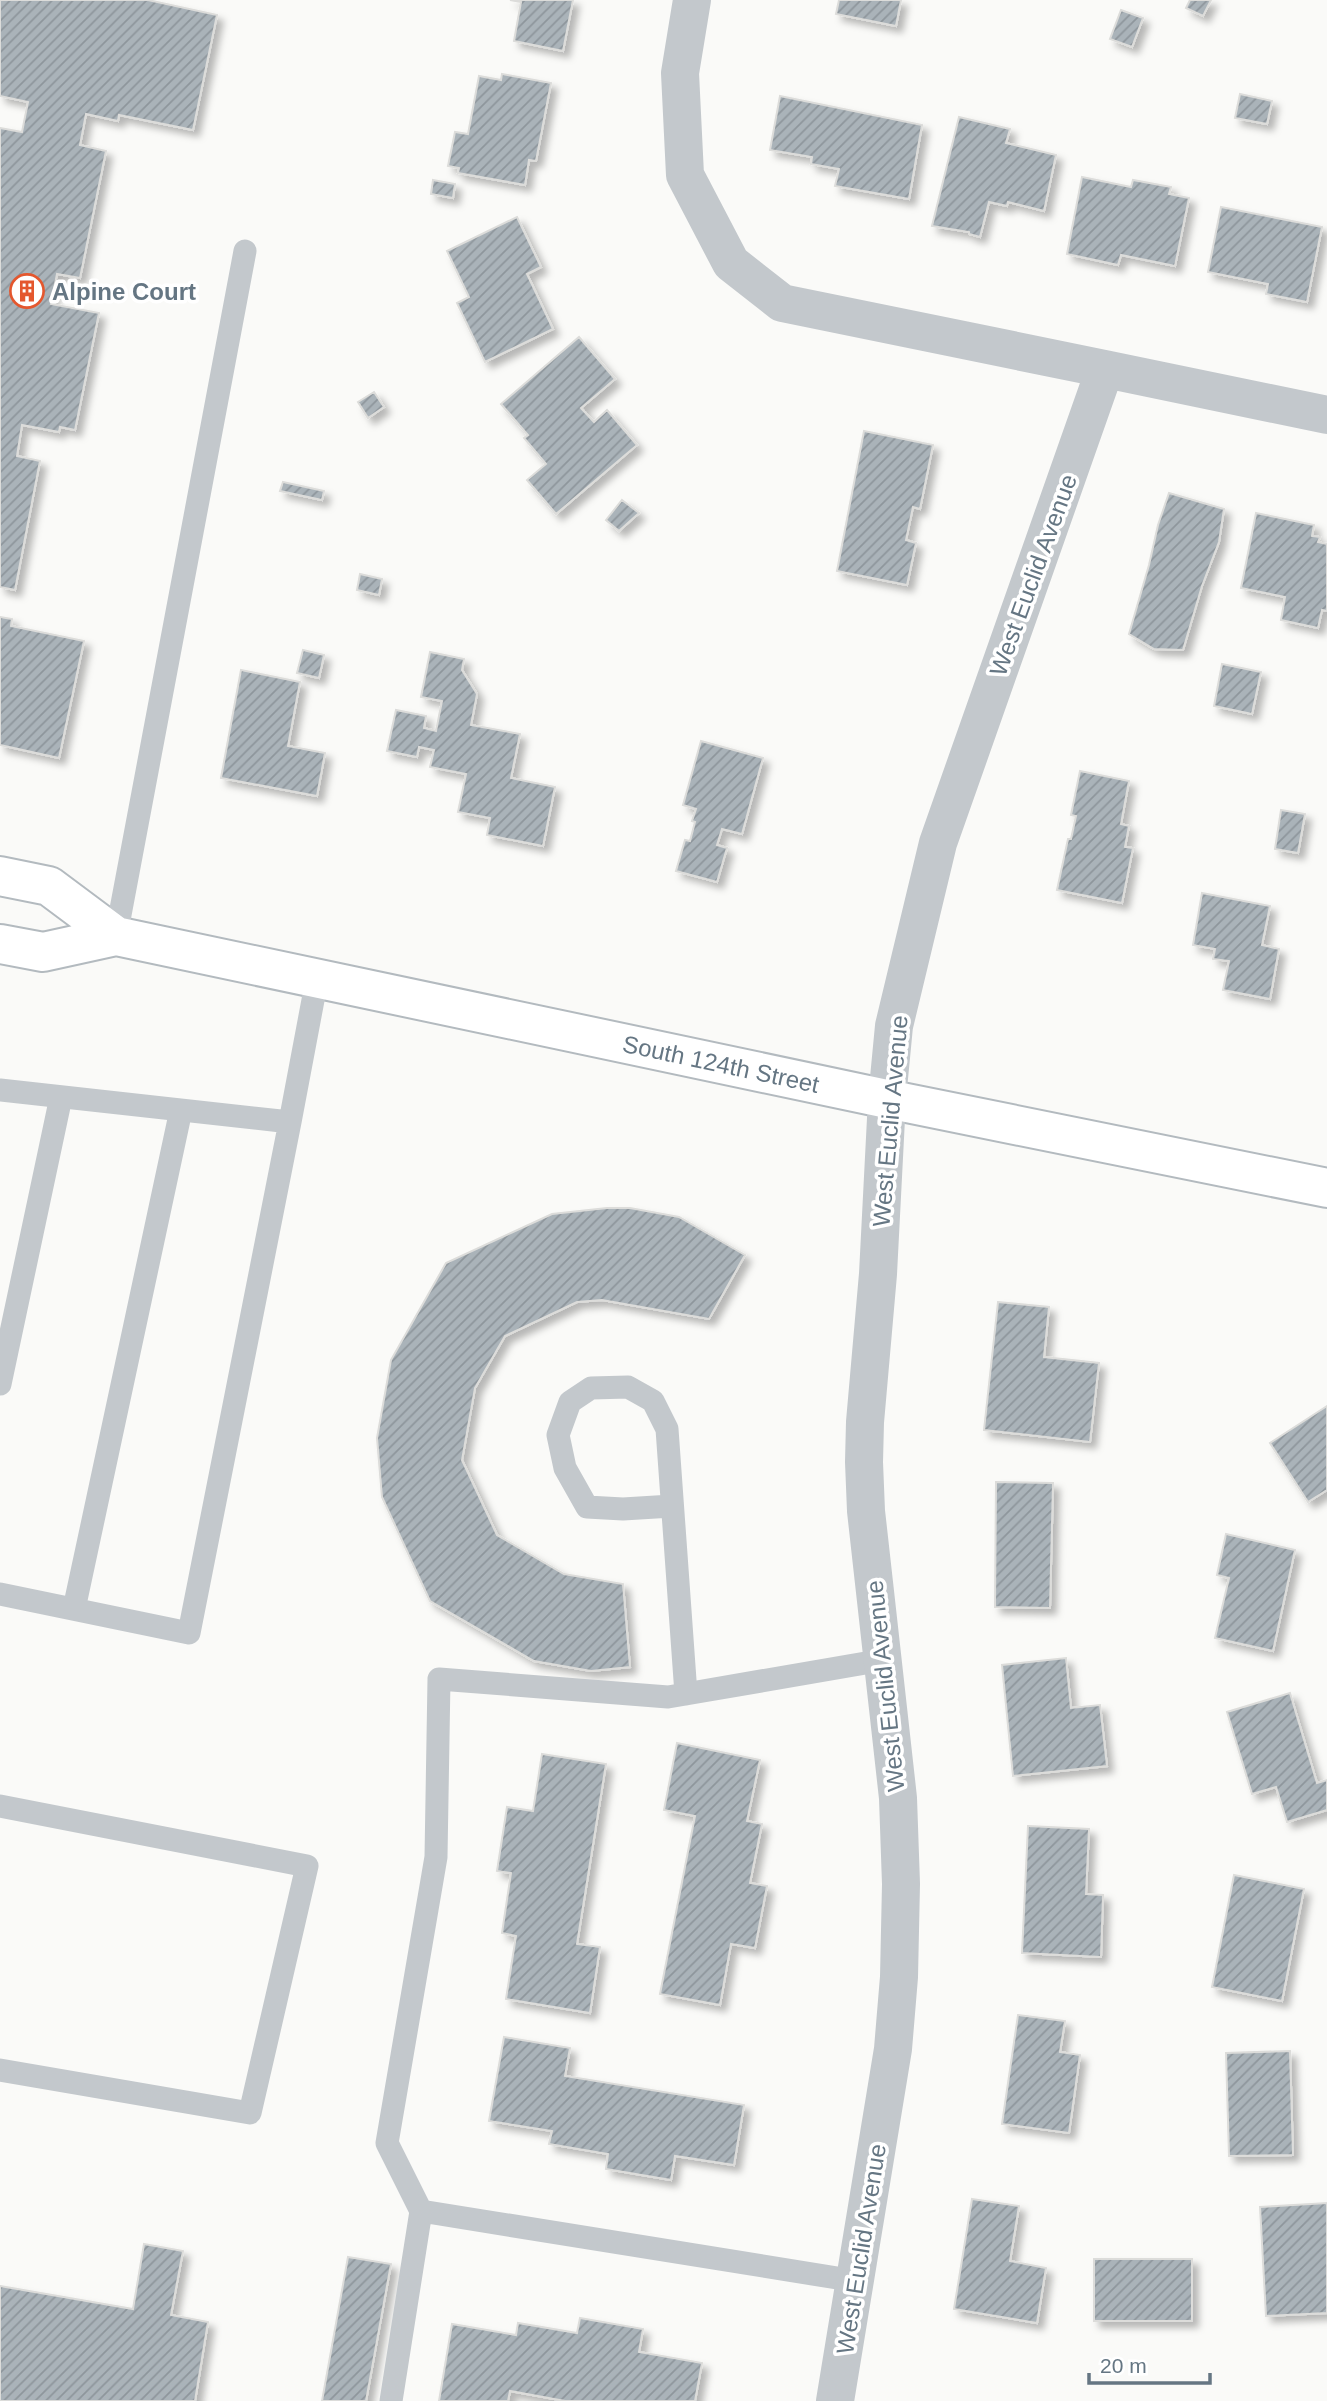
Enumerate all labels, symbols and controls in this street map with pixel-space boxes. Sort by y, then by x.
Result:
building icon: Alpine Court [8,272,46,310]
place label: Alpine Court [52,278,196,305]
street label: West Euclid Avenue [984,471,1082,679]
street label: West Euclid Avenue [867,1014,913,1228]
street label: South 124th Street [620,1030,822,1098]
street label: West Euclid Avenue [860,1579,910,1793]
street label: West Euclid Avenue [831,2142,891,2356]
scale bar [1089,2342,1210,2386]
text: 20 m [1100,2354,1147,2377]

